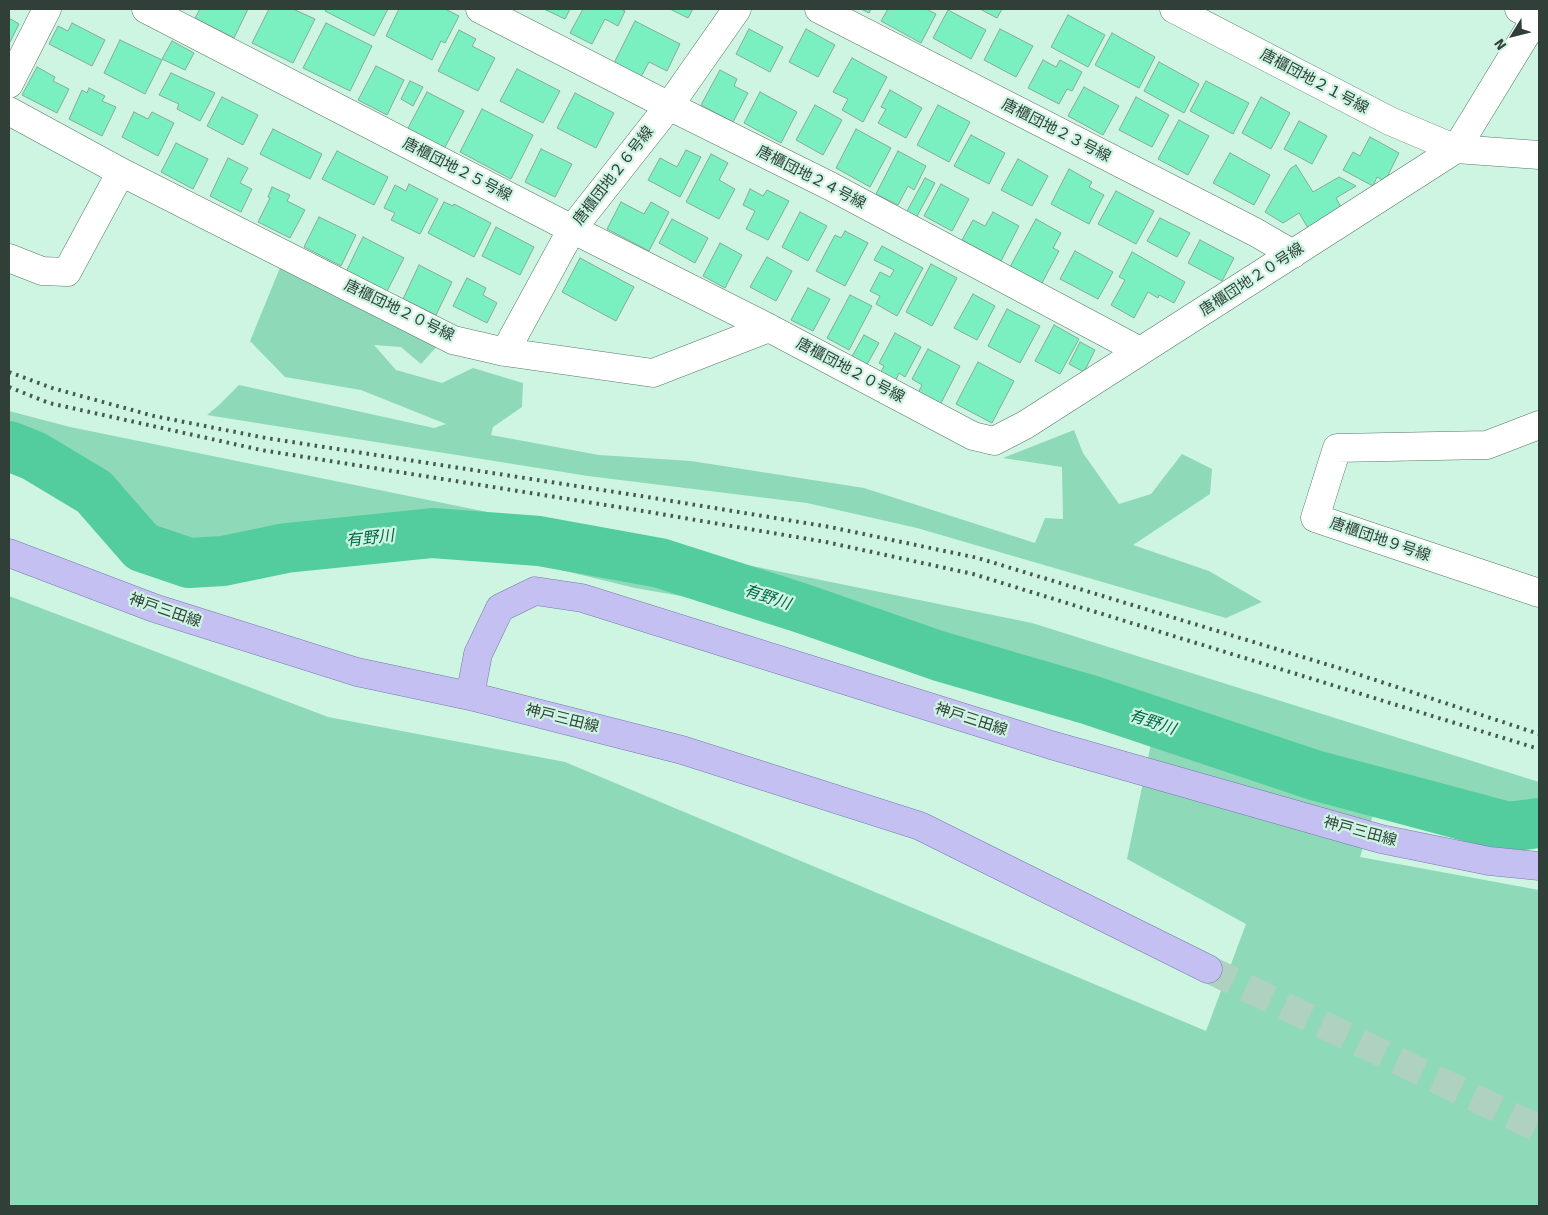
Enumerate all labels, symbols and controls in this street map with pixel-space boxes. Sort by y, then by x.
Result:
north arrow [1488,10,1538,60]
text: N [1491,35,1510,53]
street label: 唐櫃団地２１号線 [1257,46,1371,118]
street label: 唐櫃団地２３号線 [998,96,1114,166]
street label: 唐櫃団地２６号線 [570,123,658,229]
street label: 唐櫃団地２５号線 [399,135,515,205]
street label: 唐櫃団地２４号線 [753,143,869,213]
street label: 唐櫃団地２０号線 [1197,240,1307,320]
street label: 唐櫃団地２０号線 [341,277,457,345]
street label: 唐櫃団地２０号線 [793,335,907,407]
street label: 唐櫃団地９号線 [1327,514,1433,566]
water label: 有野川 [345,527,395,551]
water label: 有野川 [741,581,793,615]
street label: 神戸三田線 [127,590,203,632]
street label: 神戸三田線 [933,700,1009,740]
street label: 神戸三田線 [523,701,601,737]
water label: 有野川 [1126,706,1178,740]
street label: 神戸三田線 [1321,814,1399,850]

